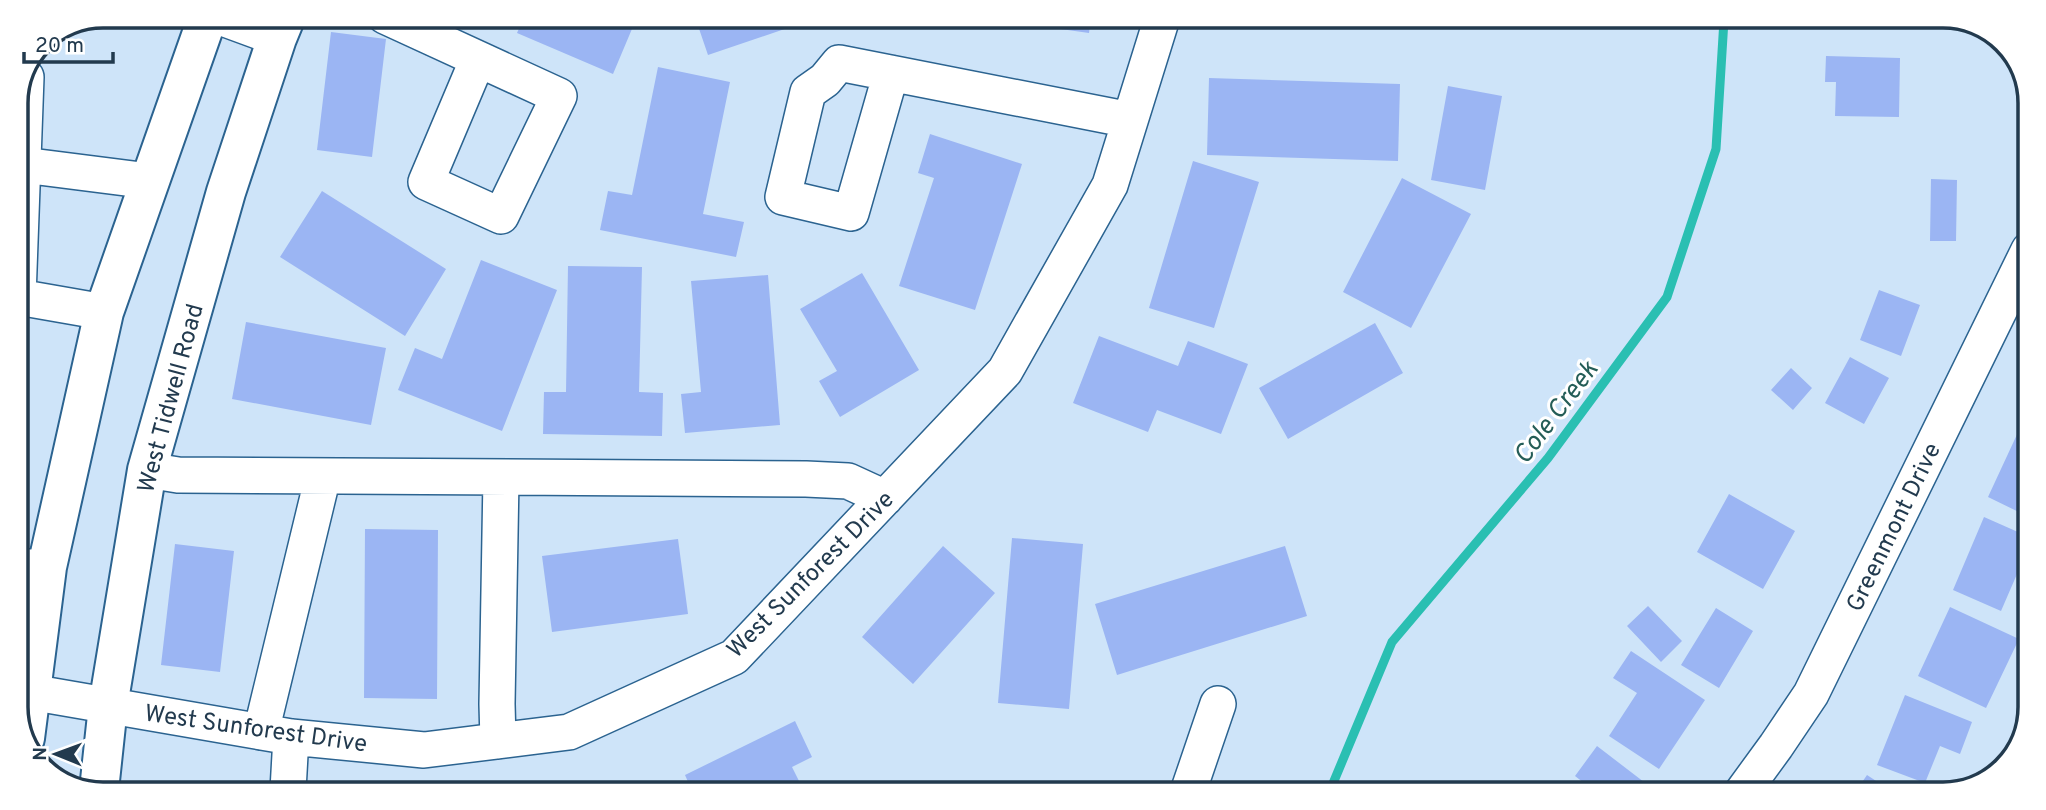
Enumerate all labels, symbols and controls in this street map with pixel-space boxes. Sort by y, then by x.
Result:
scale bar [24,21,114,65]
text: 20 m [35,33,84,60]
street label: West Tidwell Road [132,301,212,496]
water label: Cole Creek [1507,355,1607,472]
street label: Greenmont Drive [1841,438,1949,617]
street label: West Sunforest Drive [722,486,901,665]
street label: West Sunforest Drive [143,700,369,760]
north arrow [21,719,91,789]
text: N [29,747,53,761]

